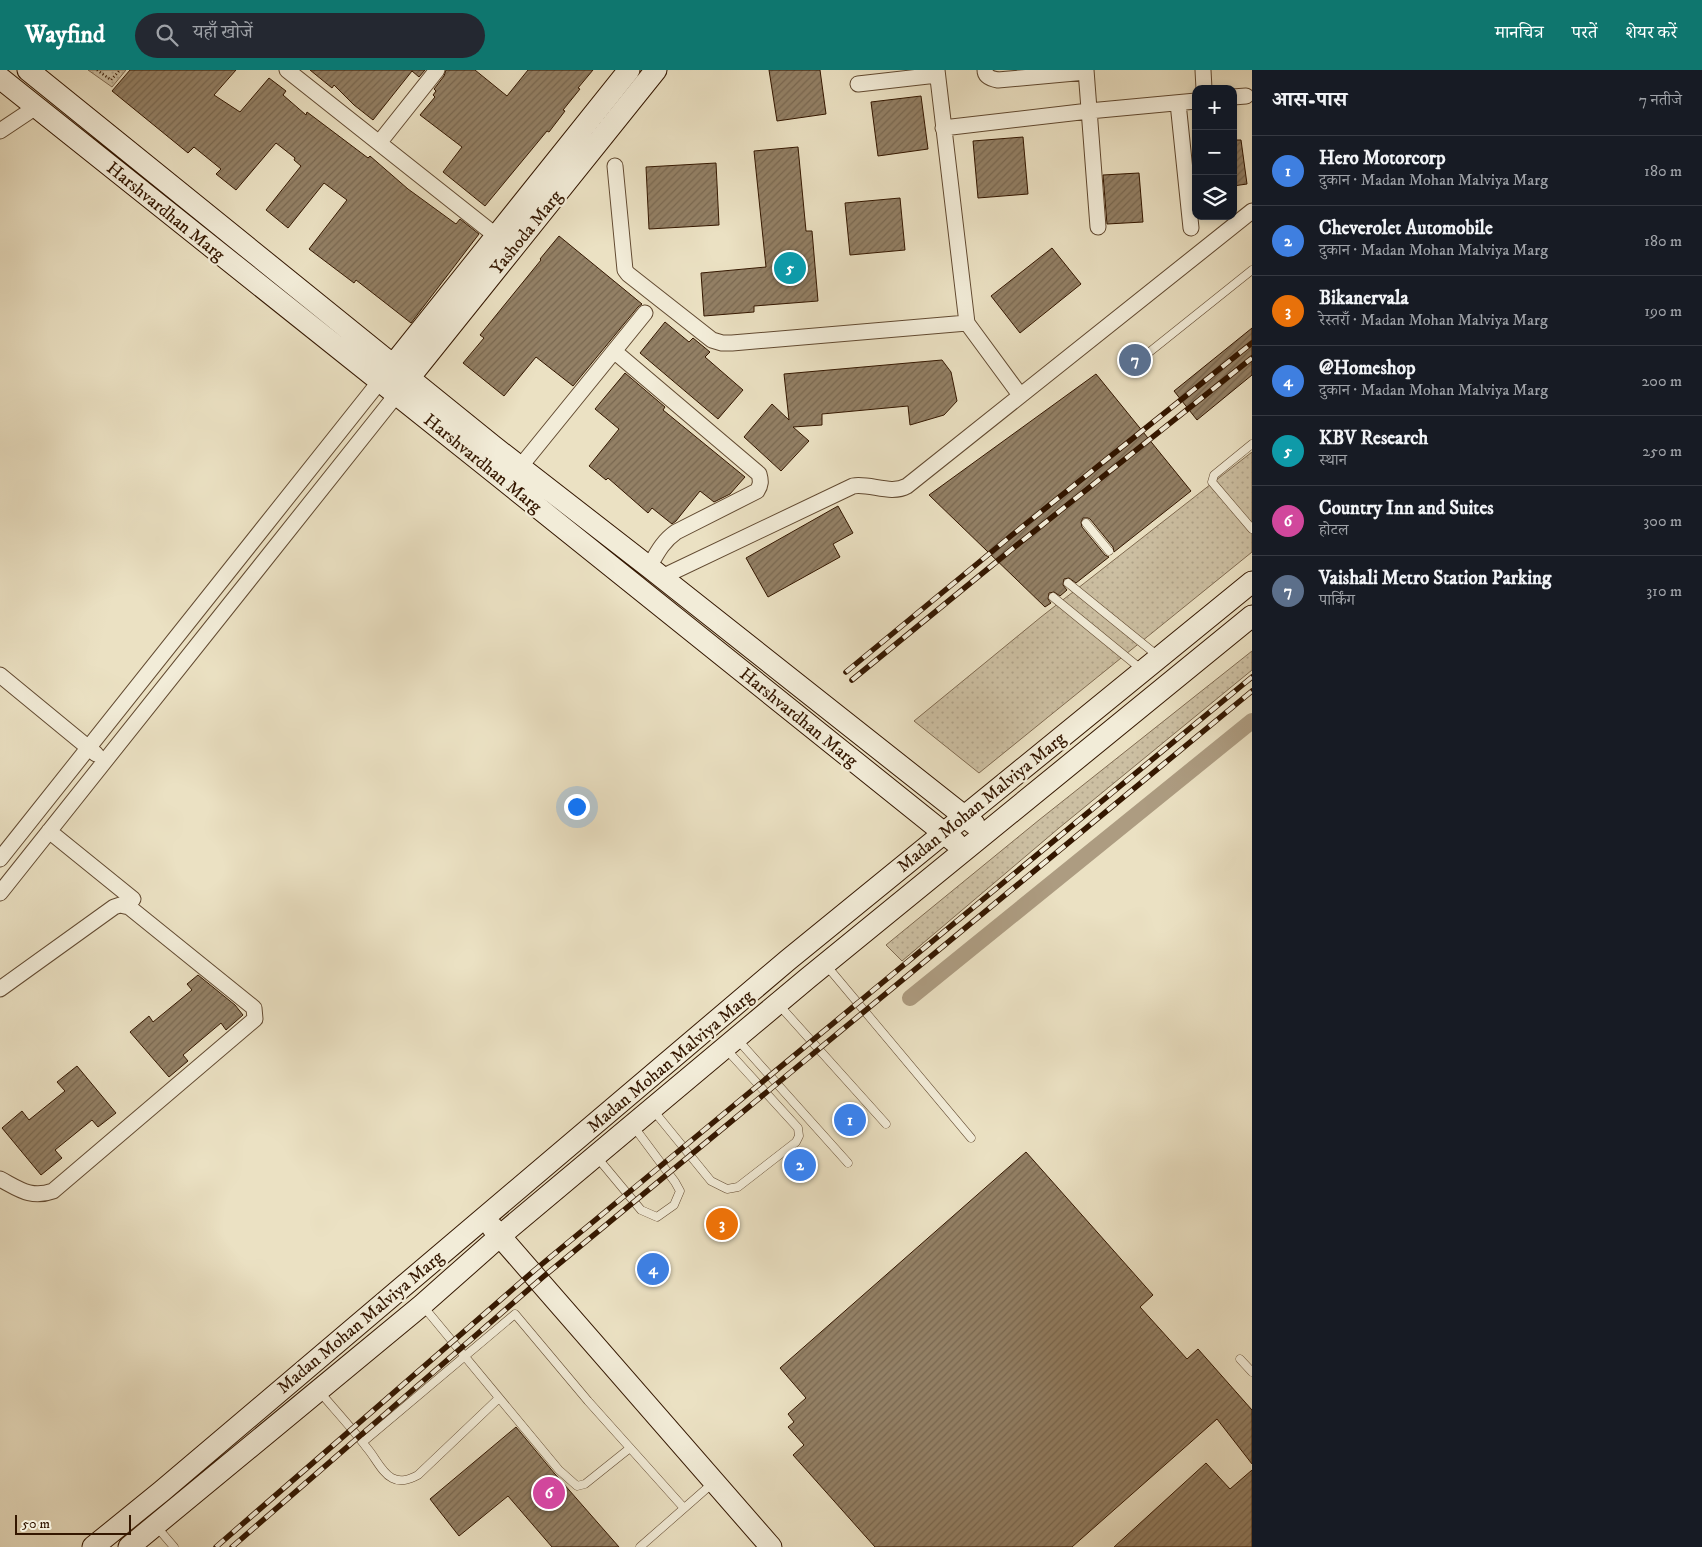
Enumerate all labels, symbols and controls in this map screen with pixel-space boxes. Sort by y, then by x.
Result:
search box [135,13,485,58]
text: Wayfind [25,20,105,50]
icon: search [153,21,181,49]
text: यहाँ खोजें [193,21,253,44]
text: मानचित्र [1495,22,1544,44]
text: परतें [1572,22,1597,44]
text: शेयर करें [1625,22,1677,44]
map controls [1192,85,1237,220]
button: + [1192,85,1237,130]
text: आस-पास [1272,87,1347,113]
text: 7 नतीजे [1639,90,1682,110]
button: − [1192,130,1237,175]
text: Hero Motorcorp [1319,147,1445,170]
street label: Harshvardhan Marg [102,157,229,266]
text: 1 [1285,161,1291,181]
text: 180 m [1644,161,1682,181]
text: दुकान · Madan Mohan Malviya Marg [1319,170,1548,190]
button: layers [1192,175,1237,220]
street label: Yashoda Marg [486,186,568,279]
text: Cheverolet Automobile [1319,217,1493,240]
text: 2 [1284,231,1292,251]
text: 180 m [1644,231,1682,251]
text: दुकान · Madan Mohan Malviya Marg [1319,240,1548,260]
pin: 5 [774,249,806,287]
text: Bikanervala [1319,287,1409,310]
text: 3 [1285,301,1291,321]
text: 190 m [1644,301,1682,321]
text: रेस्तराँ · Madan Mohan Malviya Marg [1319,310,1548,330]
pin: 7 [1119,341,1151,379]
text: @Homeshop [1319,357,1415,380]
text: 4 [1283,371,1293,391]
text: 200 m [1641,371,1682,391]
text: दुकान · Madan Mohan Malviya Marg [1319,380,1548,400]
street label: Harshvardhan Marg [419,409,546,518]
text: KBV Research [1319,427,1428,450]
text: 5 [1284,441,1292,461]
text: 250 m [1642,441,1682,461]
text: स्थान [1319,450,1347,470]
text: Country Inn and Suites [1319,497,1494,520]
text: 6 [1284,511,1292,531]
text: 300 m [1643,511,1682,531]
text: होटल [1319,520,1348,540]
text: Vaishali Metro Station Parking [1319,567,1551,590]
text: 7 [1284,581,1292,601]
text: 310 m [1646,581,1682,601]
text: पार्किंग [1319,590,1355,610]
street label: Harshvardhan Marg [735,663,862,772]
street label: Madan Mohan Malviya Marg [893,728,1071,878]
your location [564,794,590,820]
street label: Madan Mohan Malviya Marg [583,985,759,1138]
pin: 1 [834,1101,866,1139]
pin: 2 [784,1146,816,1184]
pin: 3 [706,1205,738,1243]
street label: Madan Mohan Malviya Marg [273,1246,449,1399]
pin: 4 [637,1250,669,1288]
pin: 6 [533,1474,565,1512]
scale bar [15,1512,131,1535]
text: 50 m [22,1515,50,1533]

